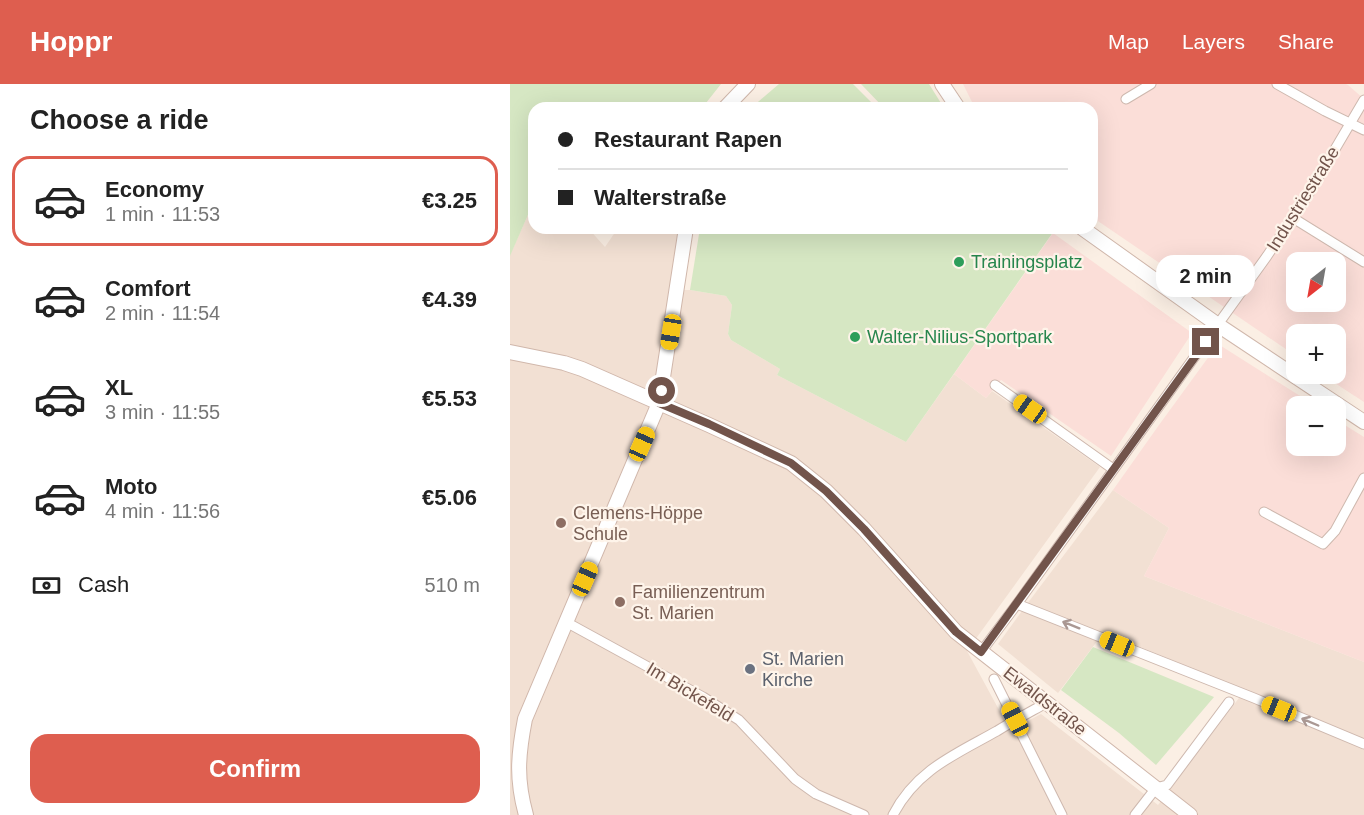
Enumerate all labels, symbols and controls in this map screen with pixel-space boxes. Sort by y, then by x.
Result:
text: Hoppr [30,26,112,57]
text: Map [1108,30,1149,53]
text: Layers [1182,30,1245,53]
text: Share [1278,30,1334,53]
text: Choose a ride [30,105,209,135]
text: Restaurant Rapen [594,127,782,152]
street label: Industriestraße [1263,143,1343,255]
icon: car [33,174,87,228]
text: Economy [105,177,204,202]
text: Walterstraße [594,185,726,210]
text: €3.25 [422,188,477,213]
text: 1 min · 11:53 [105,203,220,225]
place label: Trainingsplatz [971,252,1082,272]
north arrow [1286,252,1346,312]
map controls [1286,252,1346,456]
marker: Trainingsplatz [952,255,966,269]
callout: 2 min [1156,255,1256,297]
text: 2 min [1179,265,1232,287]
icon: car [33,273,87,327]
text: Comfort [105,276,191,301]
text: €4.39 [422,287,477,312]
text: 2 min · 11:54 [105,302,220,324]
car [659,313,683,351]
button: + [1286,324,1346,384]
place label: Walter-Nilius-Sportpark [867,327,1053,347]
route end [1192,328,1219,355]
marker: Walter-Nilius-Sportpark [848,330,862,344]
icon: car [33,372,87,426]
text: XL [105,375,133,400]
route start [648,377,675,404]
text: €5.53 [422,386,477,411]
car [1010,391,1050,427]
button: − [1286,396,1346,456]
text: 3 min · 11:55 [105,401,220,423]
car [626,424,658,464]
icon: car [33,471,87,525]
text: Moto [105,474,158,499]
text: €5.06 [422,485,477,510]
text: 4 min · 11:56 [105,500,220,522]
place label: Clemens-Höppe Schule [573,503,703,544]
marker: Clemens-Höppe Schule [554,516,568,530]
car [569,559,601,599]
icon: cash [30,569,63,602]
text: Cash [78,572,129,597]
text: 510 m [424,574,480,596]
place label: Familienzentrum St. Marien [632,582,765,623]
marker: Familienzentrum St. Marien [613,595,627,609]
one-way arrow [1062,619,1080,630]
car [1097,629,1137,659]
place label: St. Marien Kirche [762,649,844,690]
street label: Im Bickefeld [643,658,737,726]
marker: St. Marien Kirche [743,662,757,676]
street label: Ewaldstraße [999,662,1091,740]
car [1259,694,1299,724]
car [999,699,1031,739]
one-way arrow [1301,715,1319,726]
button: Confirm [30,734,480,803]

